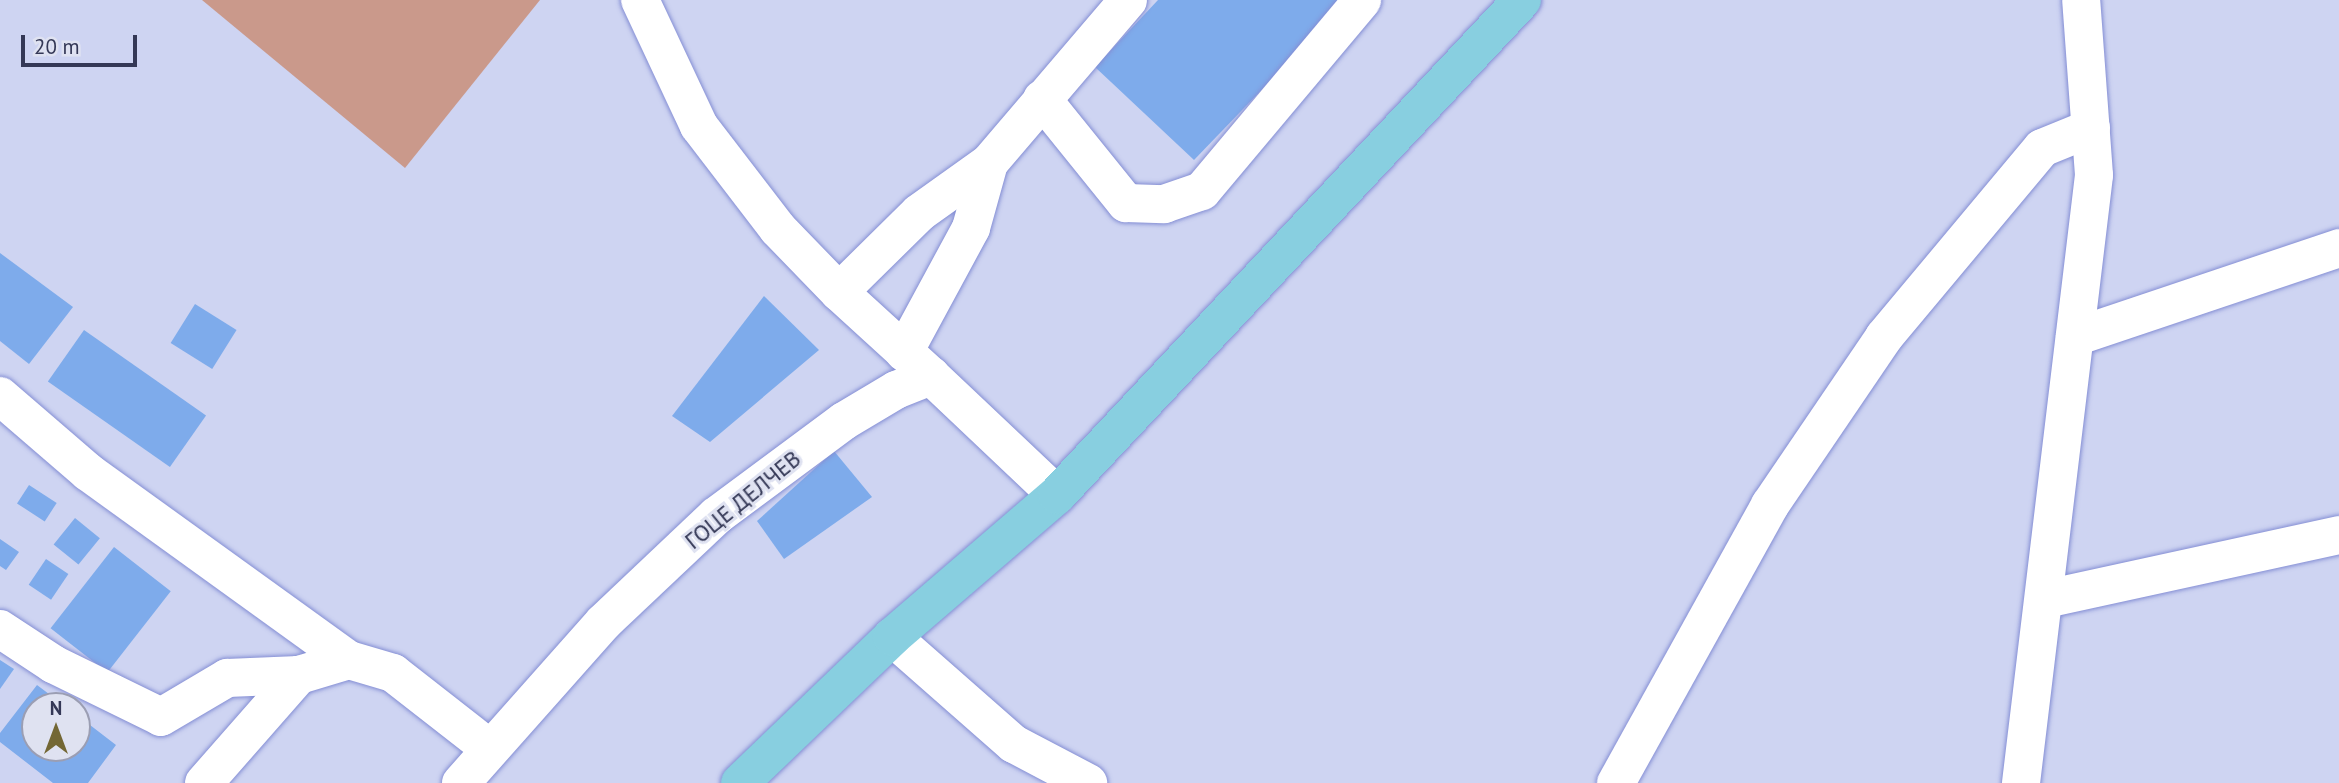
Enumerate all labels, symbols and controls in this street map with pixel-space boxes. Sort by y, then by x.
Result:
scale bar [24,21,140,65]
text: 20 m [34,33,80,60]
street label: ГОЦЕ ДЕЛЧЕВ [679,445,807,555]
north arrow [21,692,91,762]
text: N [50,696,62,720]

